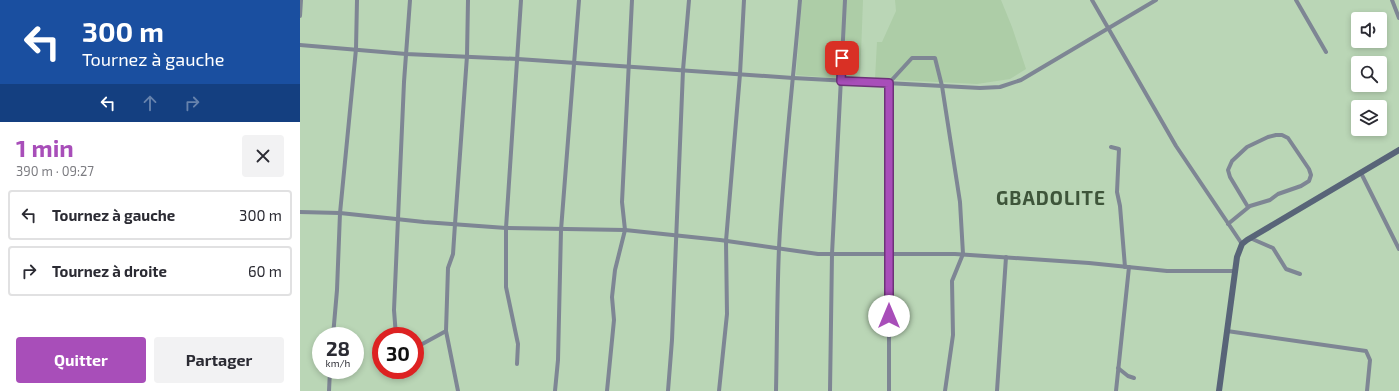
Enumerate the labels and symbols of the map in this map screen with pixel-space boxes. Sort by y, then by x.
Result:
pin [825,41,859,75]
district label: GBADOLITE [996,186,1106,209]
position arrow [868,295,910,337]
speed limit sign: 30 [372,327,424,379]

